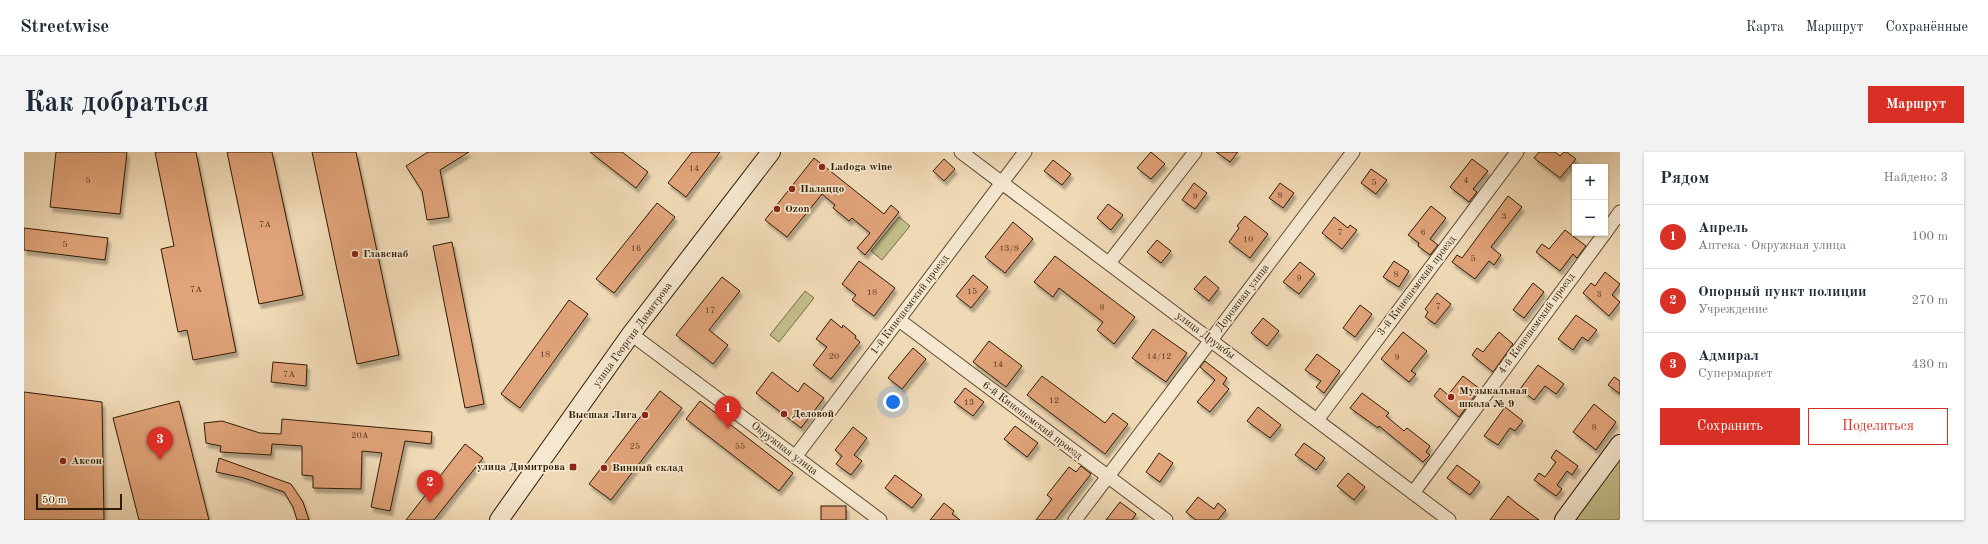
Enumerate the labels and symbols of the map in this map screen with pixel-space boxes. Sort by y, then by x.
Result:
marker: Ladoga wine [817,162,827,172]
place label: Ladoga wine [830,162,892,173]
house number: 14 [689,164,699,173]
house number: 5 [85,176,91,185]
house number: 4 [1463,176,1469,185]
house number: 5 [1371,178,1377,187]
marker: Палаццо [787,184,797,194]
place label: Палаццо [800,184,845,195]
house number: 8 [1277,191,1283,200]
house number: 9 [1192,192,1198,201]
marker: Ozon [772,204,782,214]
place label: Ozon [785,204,810,215]
house number: 3 [1501,212,1507,221]
house number: 7А [259,220,271,229]
house number: 7 [1337,228,1343,237]
house number: 6 [1420,228,1426,237]
street label: 3-й Кинешемский проезд [1376,234,1458,338]
house number: 10 [1243,235,1253,244]
house number: 5 [62,240,68,249]
house number: 16 [631,244,641,253]
house number: 13/8 [999,244,1019,253]
marker: Главснаб [350,249,360,259]
place label: Главснаб [363,249,409,260]
street label: 1-й Кинешемский проезд [869,253,951,357]
house number: 5 [1470,254,1476,263]
street label: Дорожная улица [1214,262,1272,334]
house number: 8 [1393,270,1399,279]
street label: 4-й Кинешемский проезд [1497,271,1578,377]
house number: 9 [1296,274,1302,283]
street label: улица Георгия Димитрова [591,280,675,389]
house number: 7А [190,285,202,294]
house number: 15 [967,287,977,296]
house number: 18 [867,288,877,297]
house number: 3 [1596,290,1602,299]
house number: 7 [1435,302,1441,311]
house number: 8 [1099,303,1105,312]
house number: 17 [705,306,715,315]
street label: улица Дружбы [1173,310,1237,362]
house number: 18 [540,350,550,359]
house number: 20 [829,352,839,361]
house number: 14/12 [1147,352,1171,361]
house number: 9 [1394,353,1400,362]
house number: 14 [993,360,1003,369]
house number: 7А [283,370,295,379]
street label: 6-й Кинешемский проезд [980,380,1084,462]
place label: Музыкальная школа № 9 [1459,386,1527,410]
your location [883,392,903,412]
marker: Музыкальная школа № 9 [1446,392,1456,402]
pin: 1 [715,396,741,429]
house number: 12 [1049,396,1059,405]
house number: 13 [964,398,974,407]
marker: Деловой [779,409,789,419]
place label: Деловой [792,409,834,420]
place label: Высшая Лига [568,410,637,421]
marker: Высшая Лига [640,410,650,420]
street label: Окружная улица [749,420,820,478]
house number: 8 [1591,423,1597,432]
pin: 3 [147,427,173,460]
house number: 20А [351,431,369,440]
house number: 25 [630,442,640,451]
house number: 55 [735,442,745,451]
marker: Аксон [58,456,68,466]
place label: Аксон [71,456,102,467]
place label: улица Димитрова [477,462,565,473]
marker: улица Димитрова [568,462,578,472]
marker: Винный склад [599,463,609,473]
place label: Винный склад [612,463,684,474]
pin: 2 [417,470,443,503]
scale bar [36,492,122,511]

